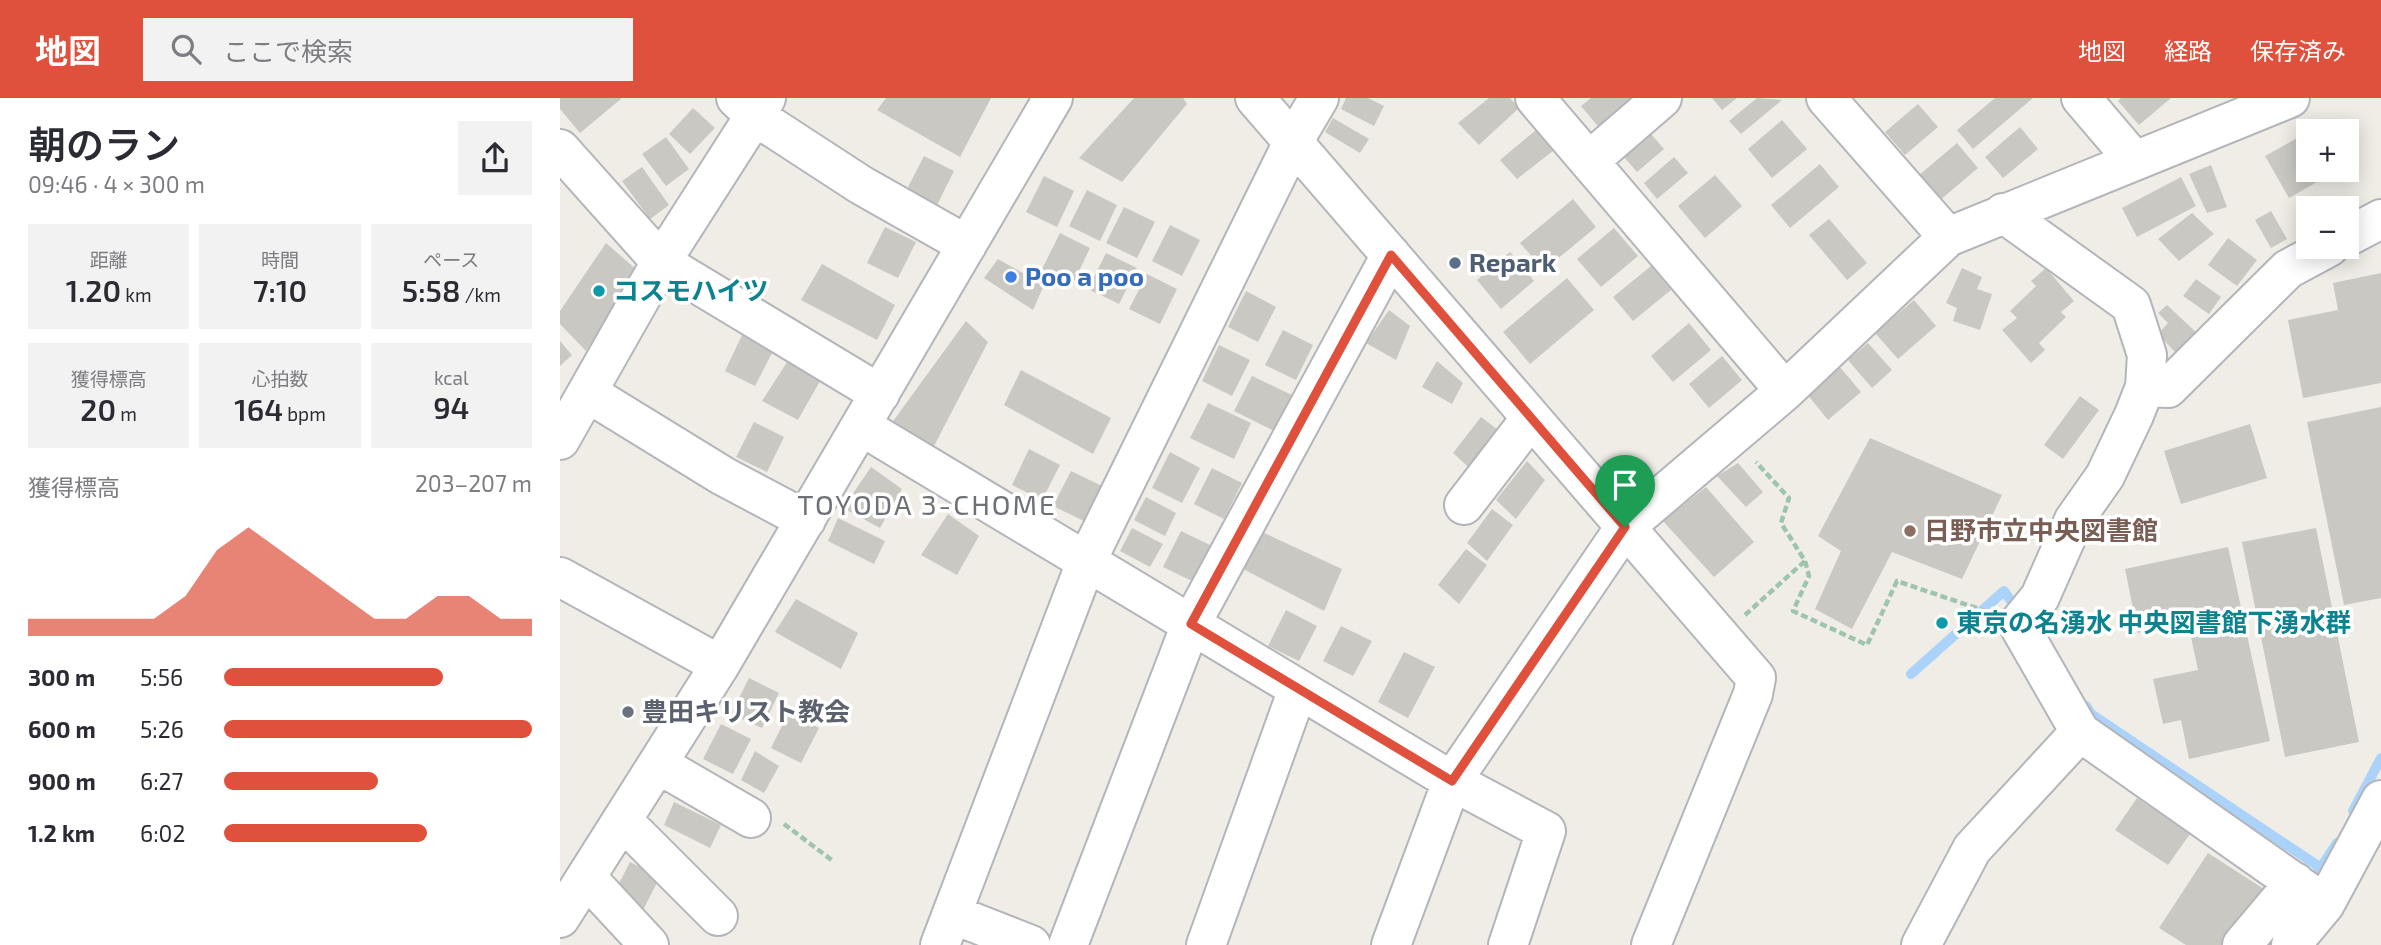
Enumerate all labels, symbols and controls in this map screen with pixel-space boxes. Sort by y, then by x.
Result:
search box [143,18,633,81]
text: 地図 [35,30,101,70]
icon: search [167,30,205,68]
text: ここで検索 [223,35,353,66]
text: 地図 [2078,36,2126,65]
text: 経路 [2164,36,2212,65]
text: 保存済み [2250,36,2346,65]
map controls [2296,119,2359,259]
button: + [2296,119,2359,182]
text: 朝のラン [28,121,180,167]
button: share [458,121,532,195]
text: 09:46 · 4 × 300 m [28,170,205,198]
button: − [2296,196,2359,259]
place label: Repark [1469,246,1557,277]
text: 距離 [90,248,128,271]
text: 時間 [261,248,299,271]
text: ペース [423,248,479,271]
marker: Repark [1447,255,1463,271]
place label: Poo a poo [1025,260,1144,291]
marker: Poo a poo [1003,269,1019,285]
text: 1.20 [66,272,121,308]
text: 7:10 [253,272,307,308]
text: 5:58 [402,272,460,308]
place label: コスモハイツ [613,274,768,305]
text: km [121,283,152,306]
text: /km [460,283,501,306]
marker: コスモハイツ [591,283,607,299]
text: kcal [434,366,469,389]
text: 獲得標高 [71,367,147,390]
text: 心拍数 [251,367,309,390]
text: 94 [433,389,469,425]
text: 20 [80,391,116,427]
text: 164 [234,391,283,427]
text: m [116,402,137,425]
text: bpm [283,402,326,425]
pin [1595,455,1655,527]
icon: arrive [1606,466,1644,504]
text: 203–207 m [415,469,532,497]
text: 獲得標高 [28,473,120,501]
district label: TOYODA 3-CHOME [797,487,1057,521]
place label: 日野市立中央図書館 [1924,514,2158,545]
marker: 日野市立中央図書館 [1902,523,1918,539]
place label: 東京の名湧水 中央図書館下湧水群 [1956,606,2352,637]
marker: 東京の名湧水 中央図書館下湧水群 [1934,615,1950,631]
text: 300 m [28,663,95,691]
text: 5:56 [140,663,183,691]
place label: 豊田キリスト教会 [642,695,850,726]
marker: 豊田キリスト教会 [620,704,636,720]
text: 600 m [28,715,96,743]
text: 5:26 [140,715,184,743]
text: 900 m [28,767,96,795]
text: 6:27 [140,767,183,795]
text: 1.2 km [28,819,95,847]
text: 6:02 [140,819,185,847]

